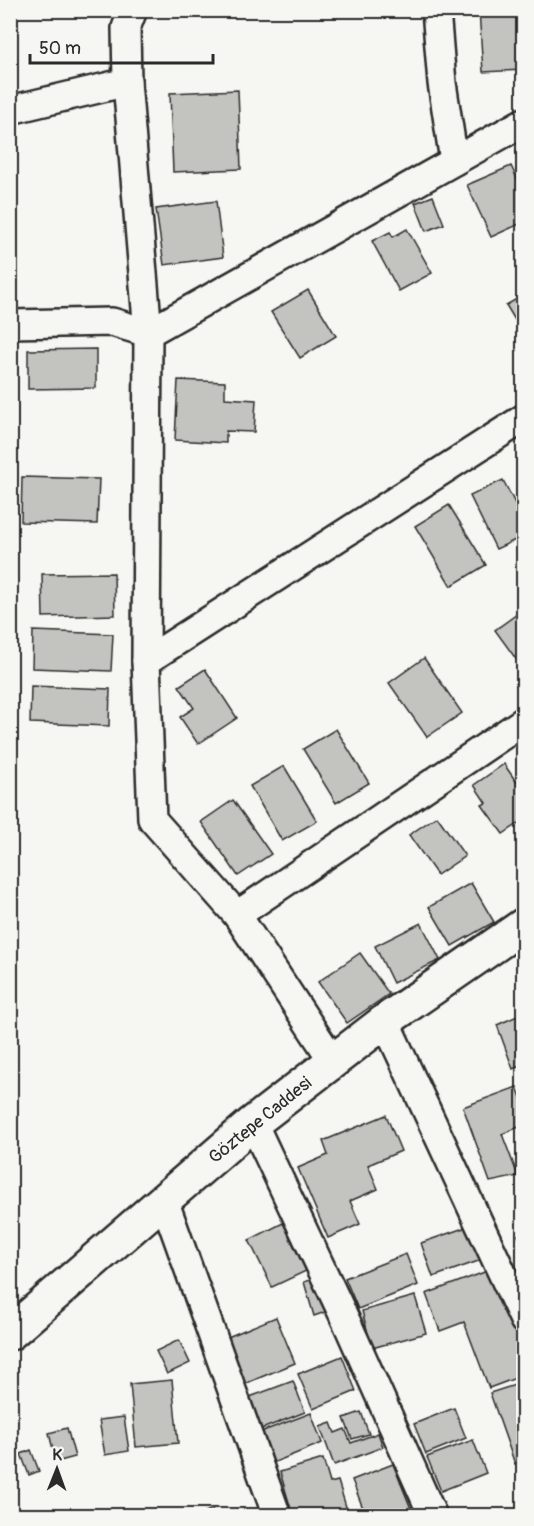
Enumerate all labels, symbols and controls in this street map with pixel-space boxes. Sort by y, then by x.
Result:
scale bar [30,27,213,65]
text: 50 m [39,37,81,60]
street label: Göztepe Caddesi [204,1072,317,1169]
north arrow [27,1439,87,1499]
text: K [52,1445,63,1465]

